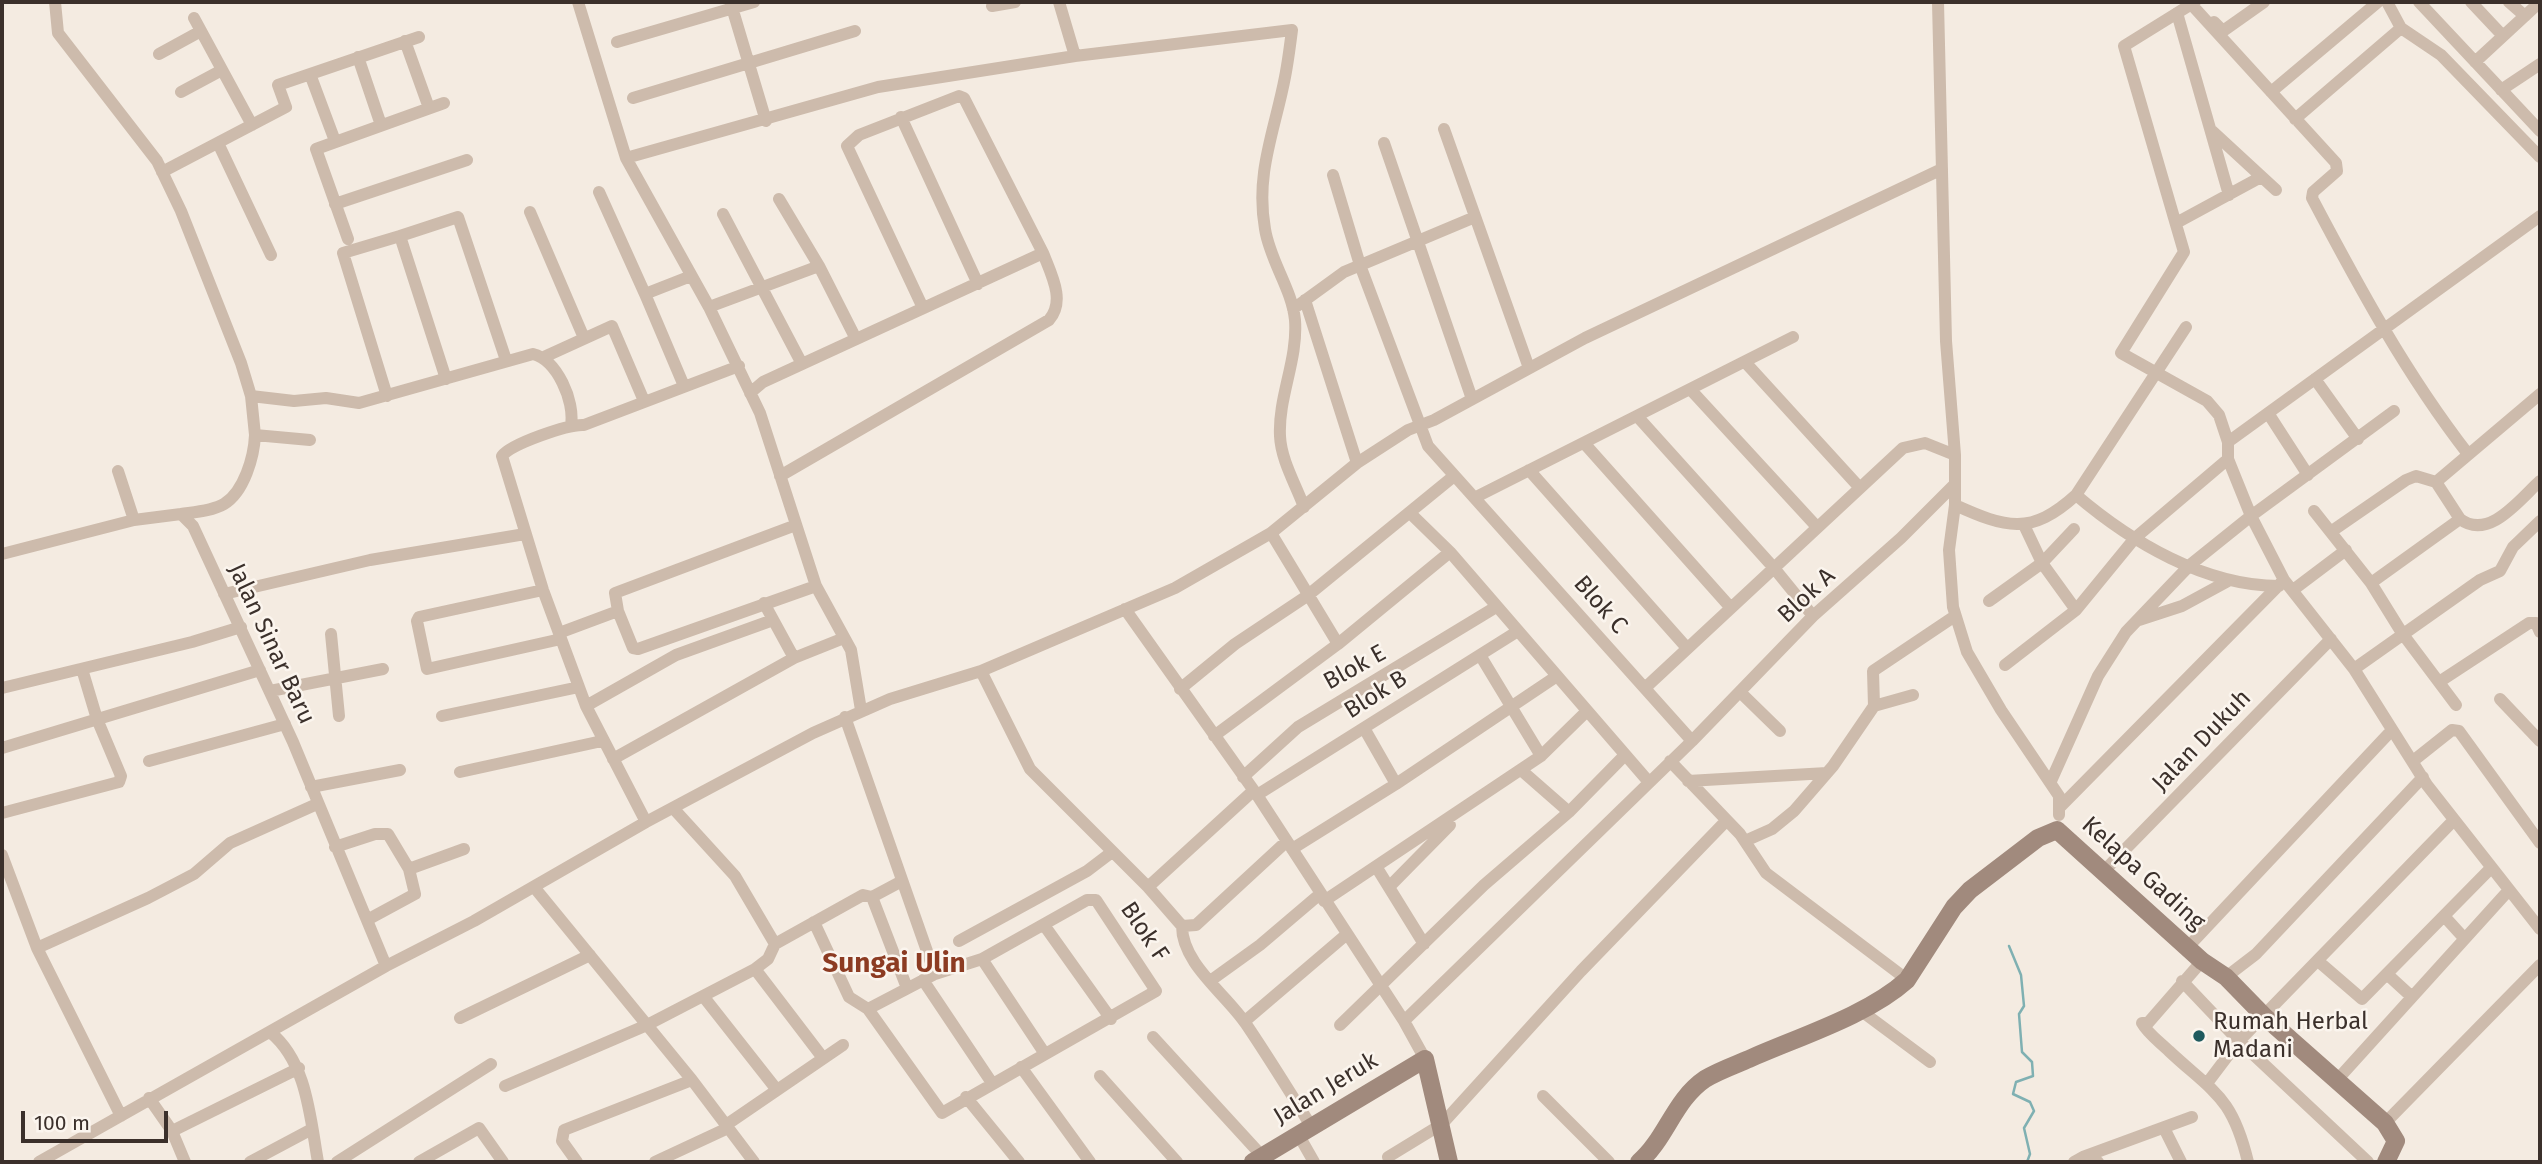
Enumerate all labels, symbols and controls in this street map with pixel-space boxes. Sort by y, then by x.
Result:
street label: Jalan Sinar Baru [221,559,321,729]
street label: Blok A [1772,562,1842,630]
street label: Blok C [1567,570,1633,640]
street label: Blok E [1319,639,1391,697]
street label: Blok B [1339,665,1413,725]
street label: Jalan Dukuh [2146,684,2258,798]
street label: Kelapa Gading [2075,811,2211,937]
street label: Blok F [1114,897,1174,967]
district label: Sungai Ulin [822,947,966,981]
place label: Rumah Herbal Madani [2213,1008,2368,1064]
marker: Rumah Herbal Madani [2191,1028,2207,1044]
street label: Jalan Jeruk [1269,1047,1383,1131]
scale bar [24,1098,172,1142]
text: 100 m [34,1110,90,1136]

